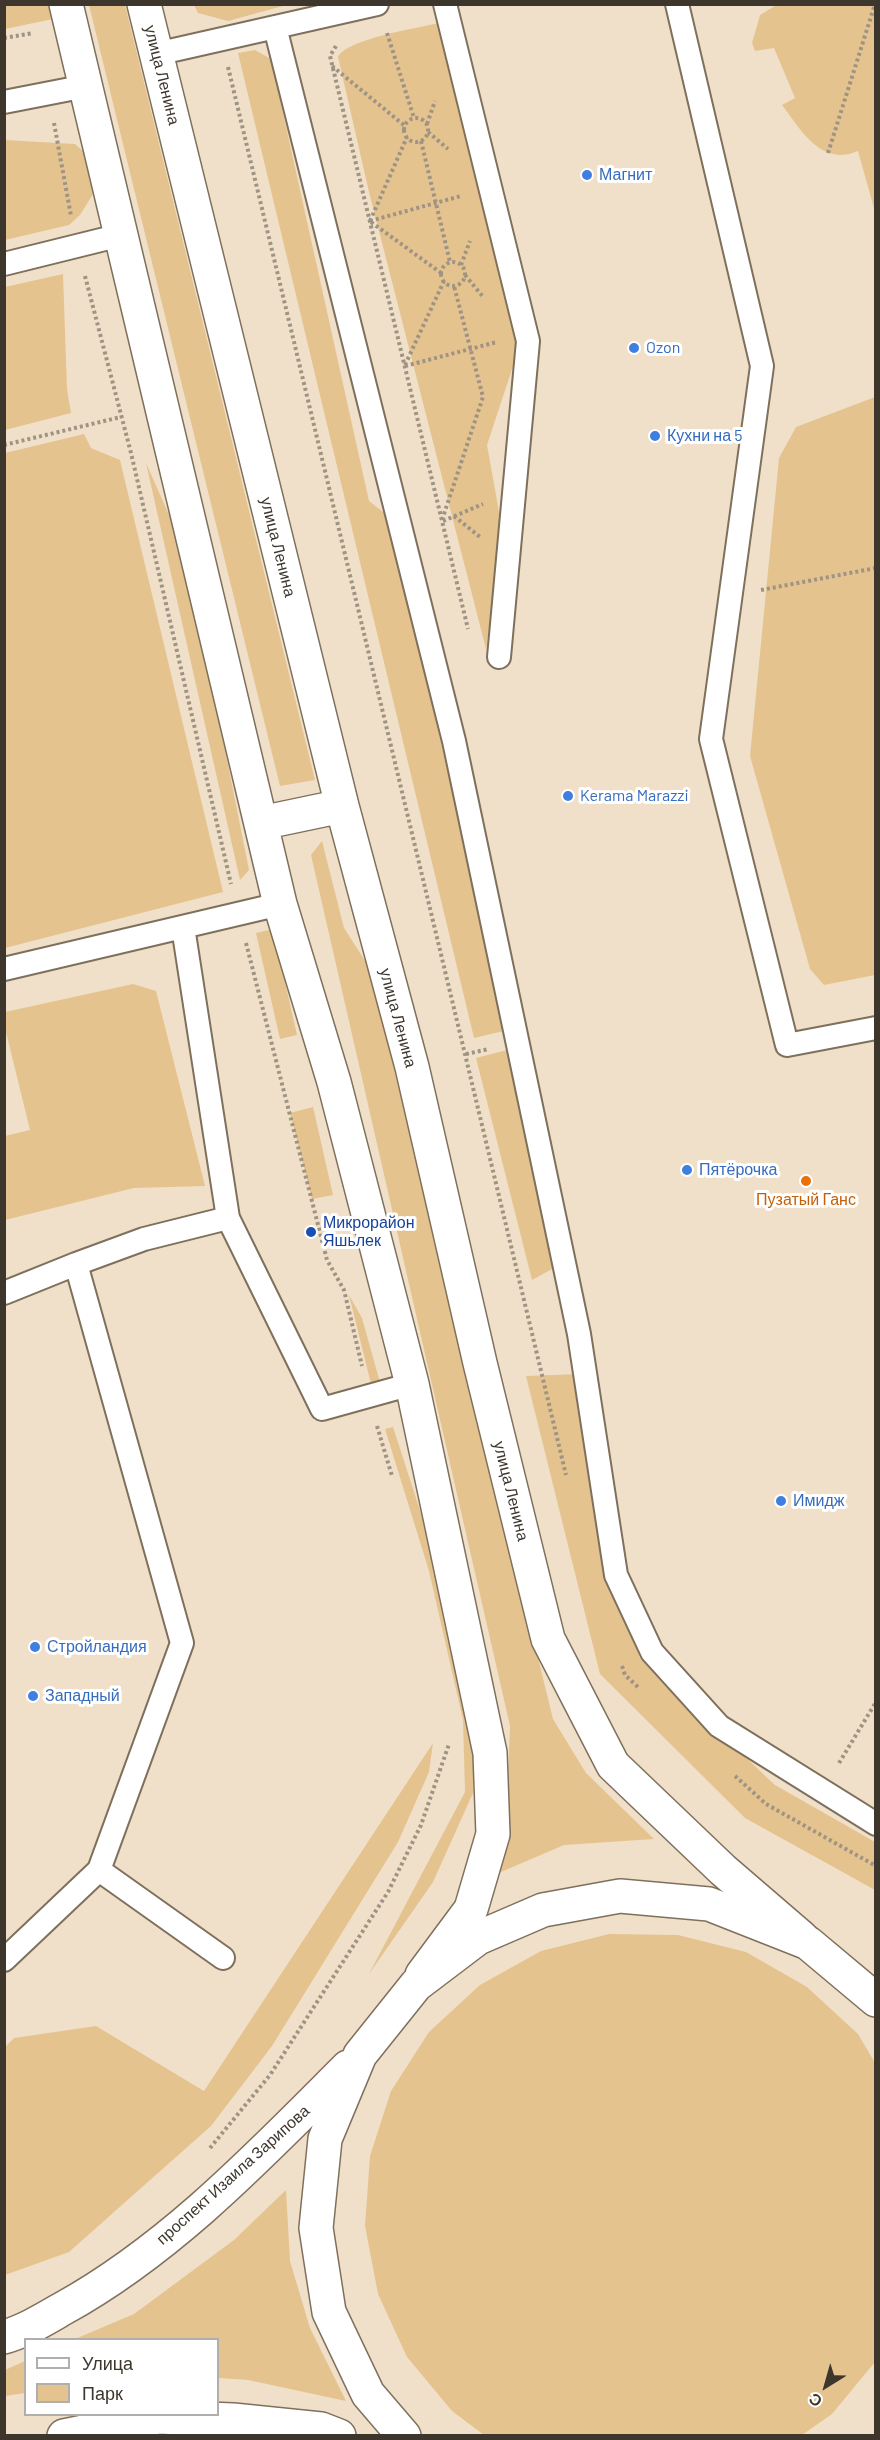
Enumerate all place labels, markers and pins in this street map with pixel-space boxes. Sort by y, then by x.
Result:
place label: Магнит [599,165,652,185]
marker: Магнит [580,168,594,182]
place label: Ozon [646,338,680,358]
marker: Ozon [627,341,641,355]
place label: Кухни на 5 [667,426,742,446]
marker: Кухни на 5 [648,429,662,443]
place label: Kerama Marazzi [580,786,689,806]
marker: Kerama Marazzi [561,789,575,803]
place label: Пятёрочка [699,1160,777,1180]
marker: Пятёрочка [680,1163,694,1177]
marker: Пузатый Ганс [799,1174,813,1188]
place label: Пузатый Ганс [756,1190,856,1210]
place label: Микрорайон Яшьлек [323,1213,415,1251]
marker: Микрорайон Яшьлек [304,1225,318,1239]
place label: Имидж [793,1491,844,1511]
marker: Имидж [774,1494,788,1508]
place label: Стройландия [47,1637,147,1657]
marker: Стройландия [28,1640,42,1654]
place label: Западный [45,1686,120,1706]
marker: Западный [26,1689,40,1703]

